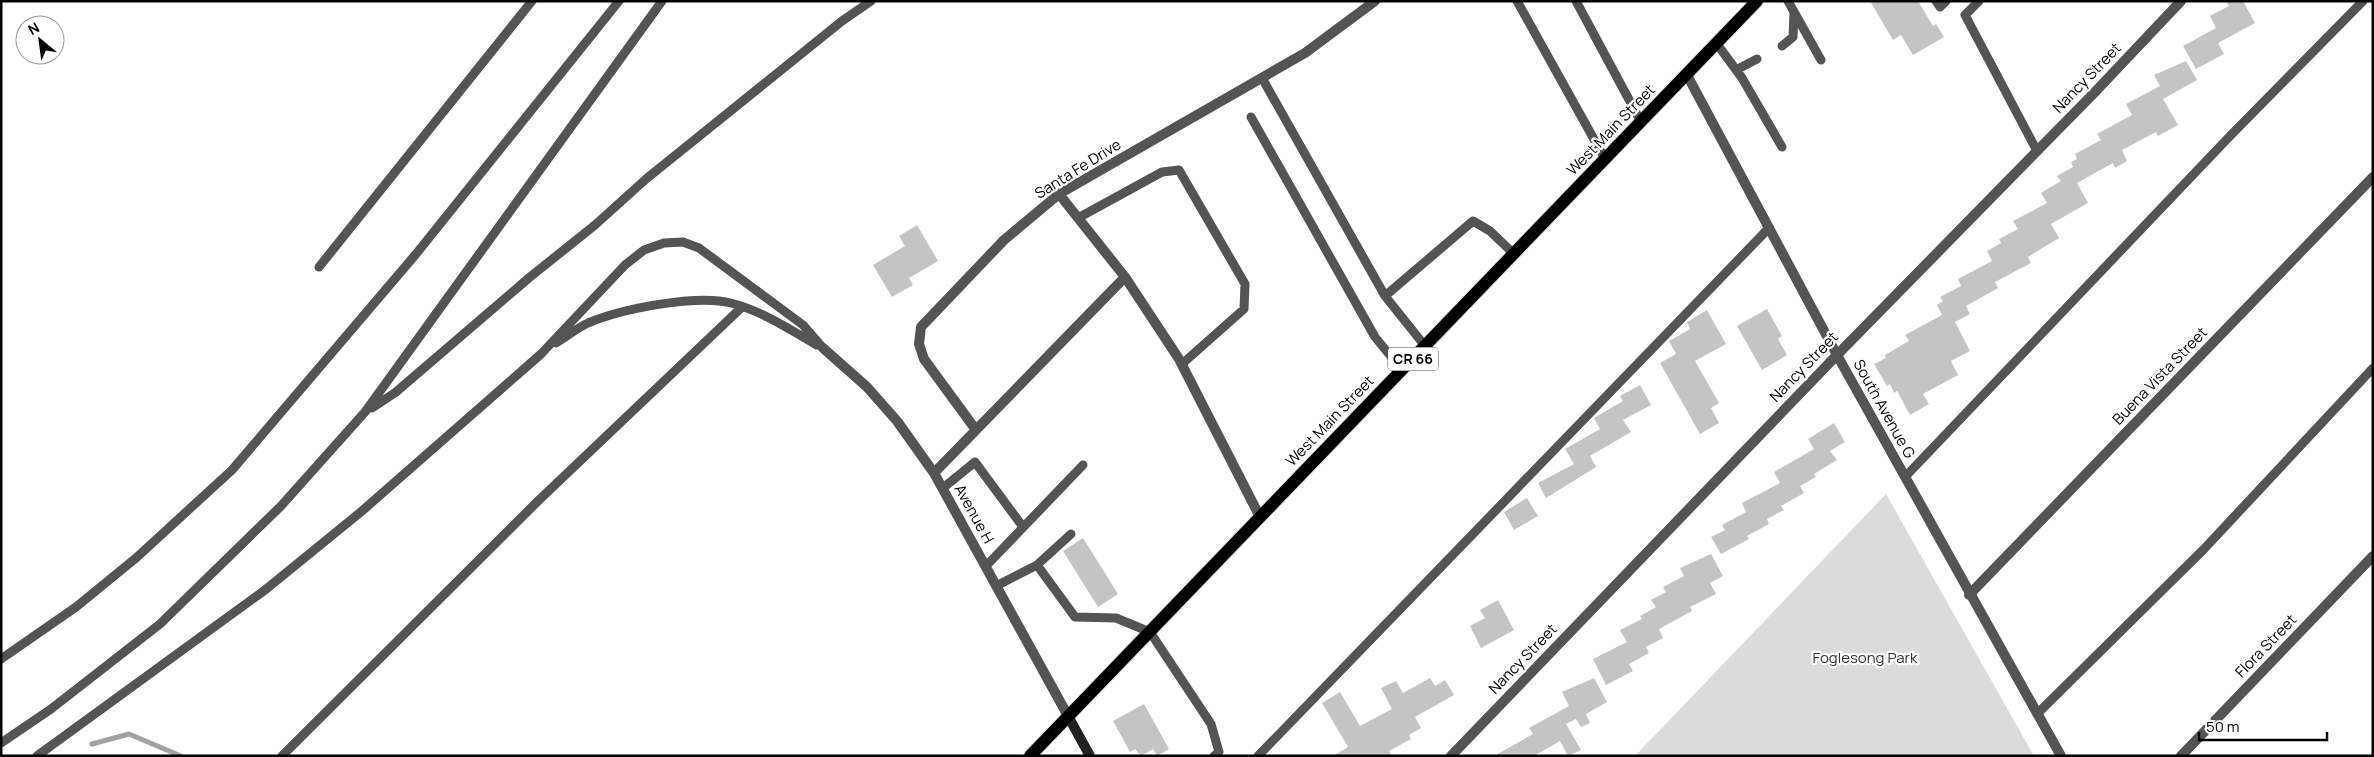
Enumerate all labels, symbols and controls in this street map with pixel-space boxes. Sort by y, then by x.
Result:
north arrow [15,15,65,65]
text: N [24,17,42,39]
street label: Nancy Street [2048,38,2126,117]
street label: West Main Street [1562,79,1660,180]
street label: Santa Fe Drive [1031,134,1125,203]
street label: Buena Vista Street [2107,322,2212,429]
street label: Nancy Street [1765,327,1843,406]
road number: CR 66 [1388,348,1438,370]
street label: South Avenue G [1849,356,1920,462]
street label: West Main Street [1281,370,1379,471]
street label: Avenue H [950,480,999,547]
street label: Flora Street [2230,609,2301,682]
street label: Nancy Street [1484,619,1562,698]
park label: Foglesong Park [1813,647,1918,668]
scale bar [2199,710,2326,742]
text: 50 m [2206,716,2240,737]

